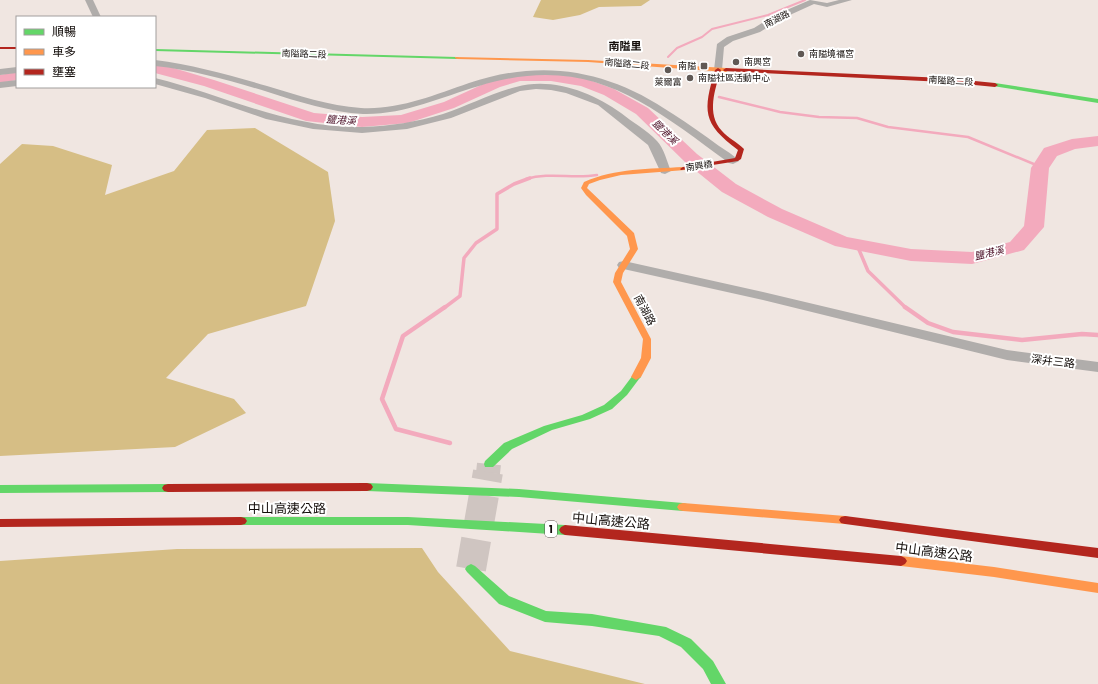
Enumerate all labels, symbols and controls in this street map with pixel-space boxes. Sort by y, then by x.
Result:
street label: 南湖路 [762,8,792,30]
legend [16,16,156,88]
text: 順暢 [52,23,76,40]
district label: 南隘里 [609,38,642,54]
text: 車多 [52,43,76,60]
street label: 南隘路二段 [281,47,327,61]
place label: 南隘境福宮 [809,48,854,60]
marker: 南隘境福宮 [796,49,806,59]
street label: 南隘路二段 [604,56,650,72]
place label: 南興宮 [744,56,771,68]
marker: 南興宮 [731,57,741,67]
place label: 南隘 [678,60,696,72]
marker: 南隘 [699,61,709,71]
text: 壅塞 [52,63,76,80]
marker: 萊爾富 [663,65,673,75]
place label: 南隘社區活動中心 [698,72,770,84]
marker: 南隘社區活動中心 [685,73,695,83]
street label: 南隘路二段 [928,74,974,88]
place label: 萊爾富 [654,76,682,88]
water label: 鹽港溪 [326,111,358,129]
water label: 鹽港溪 [649,116,682,149]
street label: 南興橋 [685,158,713,174]
water label: 鹽港溪 [973,242,1007,264]
street label: 南湖路 [630,292,660,328]
street label: 深井三路 [1030,350,1076,372]
street label: 中山高速公路 [248,499,326,518]
street label: 中山高速公路 [571,508,651,534]
road number: 1 [545,521,557,537]
street label: 中山高速公路 [894,538,974,566]

